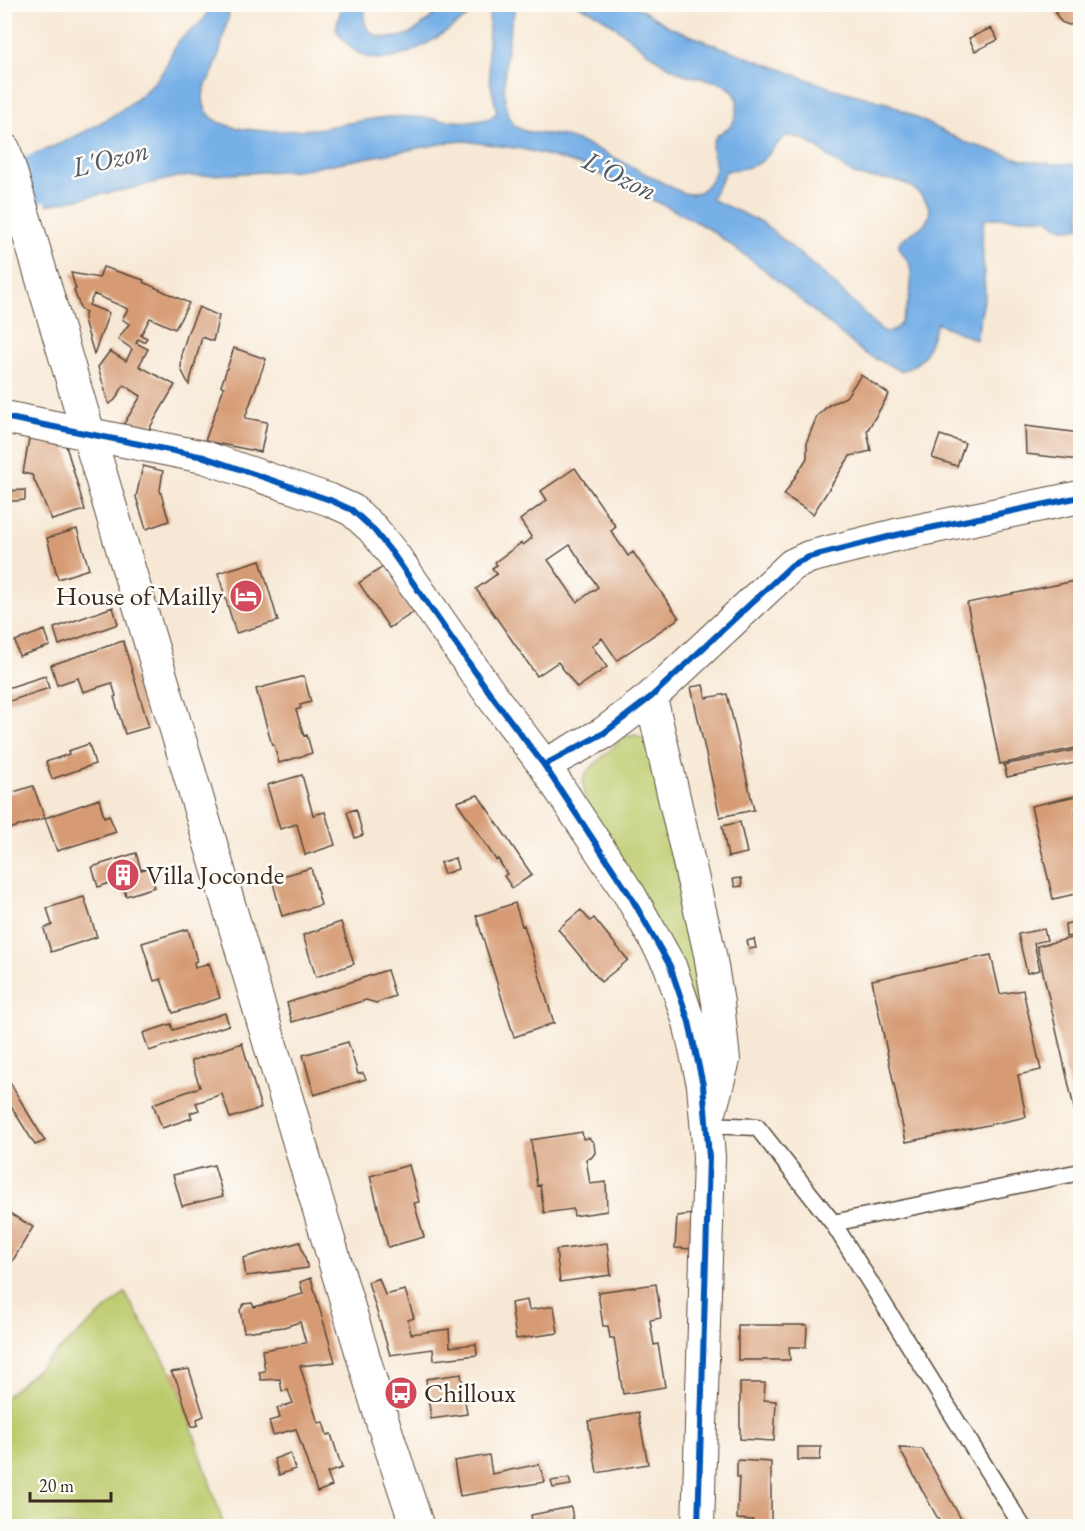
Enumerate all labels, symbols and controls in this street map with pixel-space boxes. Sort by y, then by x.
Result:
water label: L'Ozon [67,131,152,185]
water label: L'Ozon [576,141,663,208]
place label: House of Mailly [56,578,223,613]
hotel icon: House of Mailly [228,578,264,614]
building icon: Villa Joconde [105,857,141,893]
place label: Villa Joconde [146,857,284,892]
bus stop icon: Chilloux [383,1375,419,1411]
place label: Chilloux [424,1375,516,1410]
scale bar [30,1465,111,1503]
text: 20 m [39,1474,74,1497]

